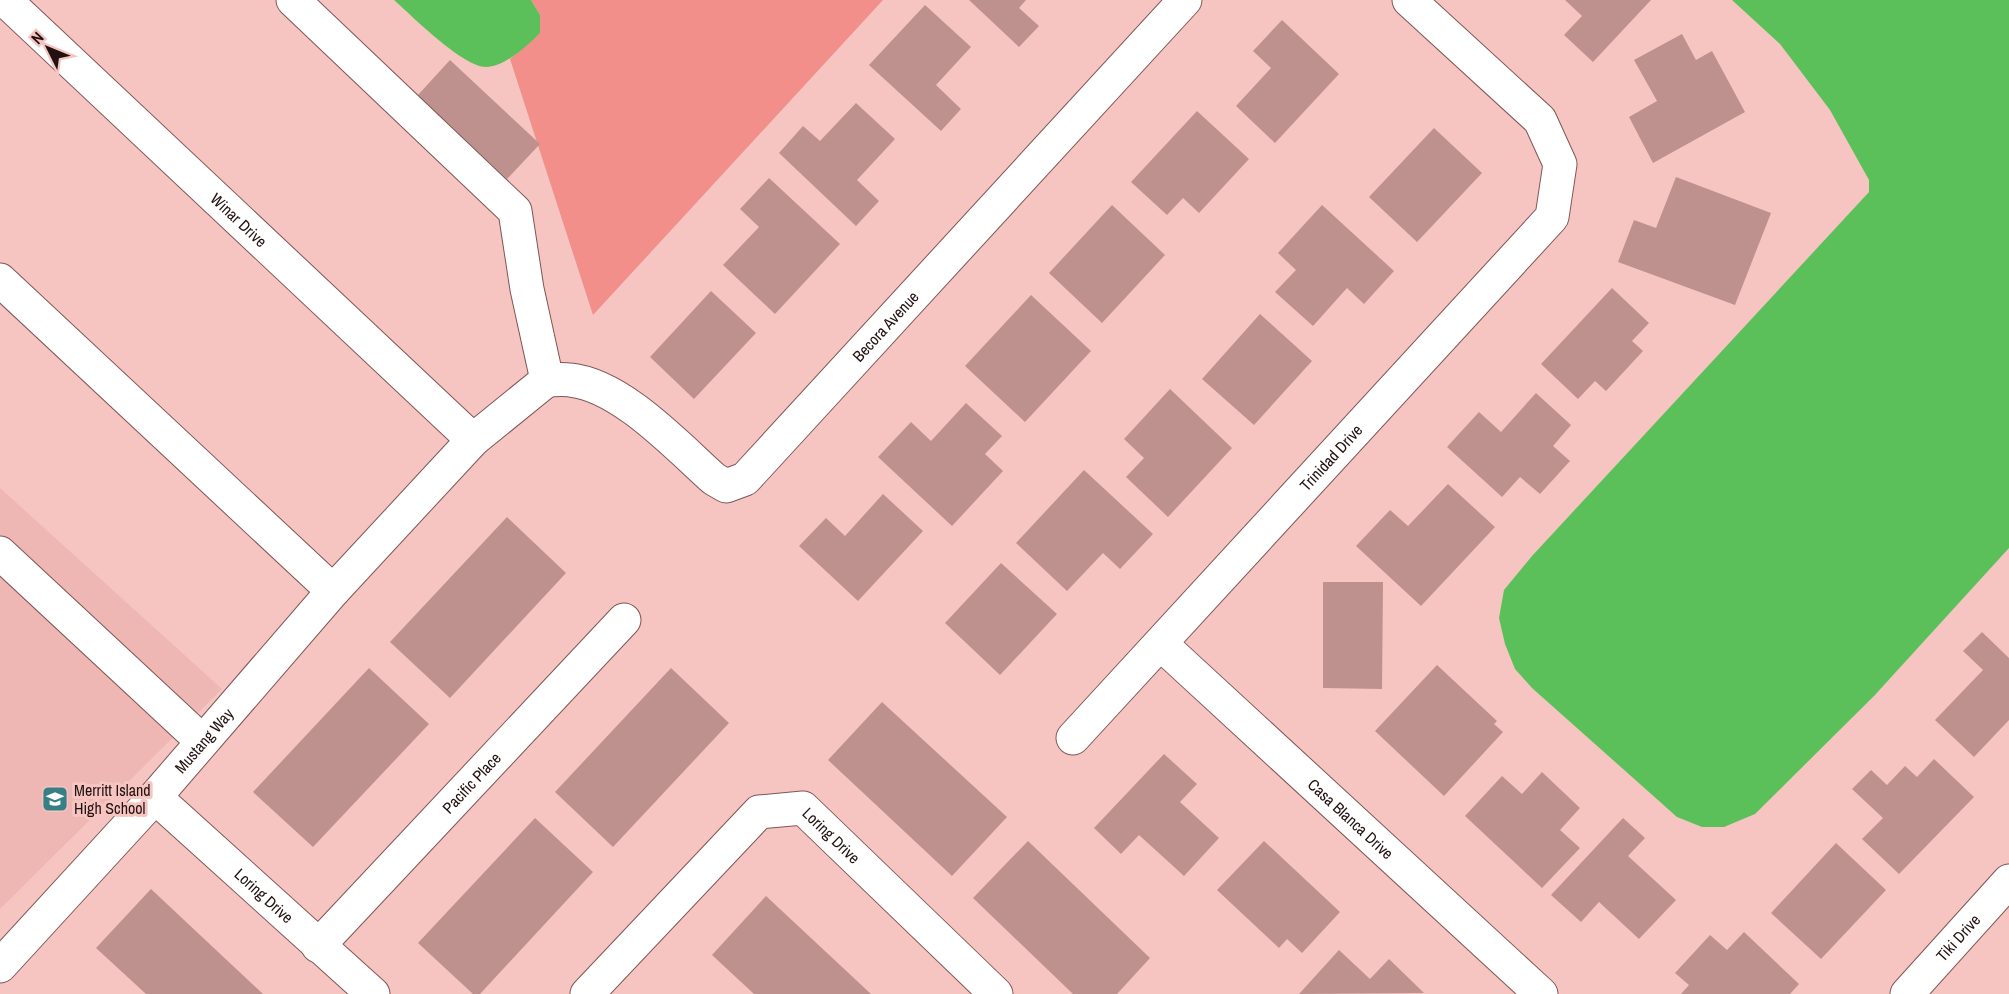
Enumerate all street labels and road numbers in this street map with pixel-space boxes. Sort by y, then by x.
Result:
street label: Winar Drive [206,188,272,252]
street label: Becora Avenue [847,286,923,366]
street label: Trinidad Drive [1295,419,1367,496]
street label: Mustang Way [169,703,239,778]
street label: Pacific Place [437,747,506,818]
street label: Casa Blanca Drive [1303,774,1398,864]
street label: Loring Drive [798,802,865,868]
street label: Loring Drive [230,863,298,928]
street label: Tiki Drive [1931,909,1985,966]

